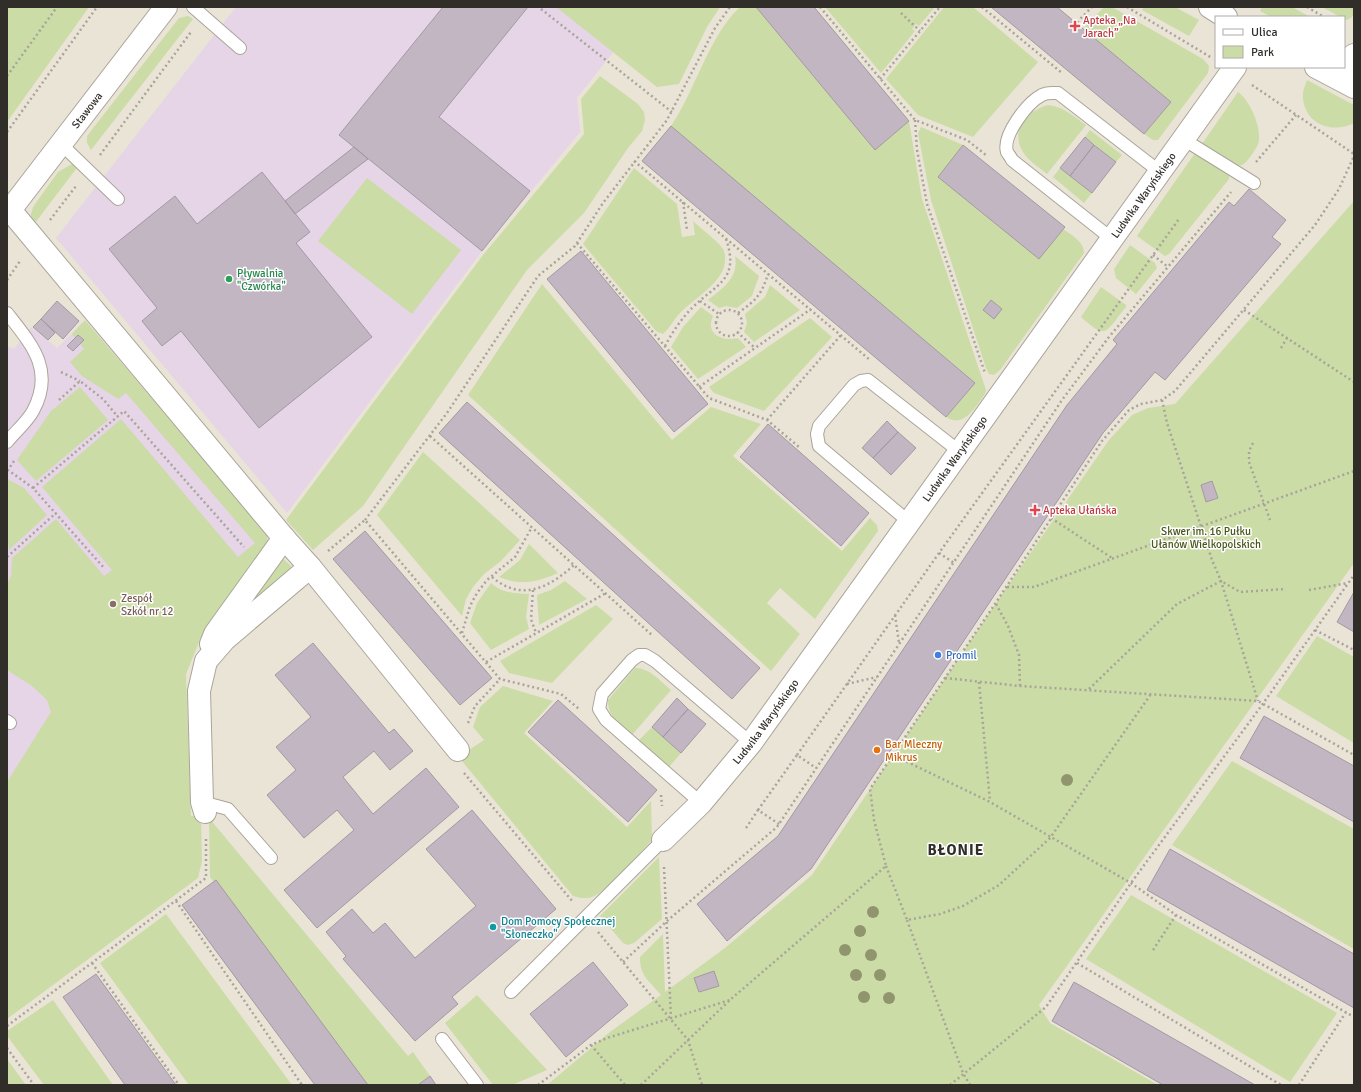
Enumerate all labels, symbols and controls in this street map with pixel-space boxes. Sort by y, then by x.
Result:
place label: Apteka „Na Jarach” [1083,14,1136,40]
legend [1215,16,1345,68]
marker: Apteka „Na Jarach” [1070,21,1080,31]
text: Ulica [1251,25,1278,40]
text: Park [1251,45,1274,60]
street label: Stawowa [69,89,105,131]
street label: Ludwika Waryńskiego [1108,149,1179,240]
place label: Pływalnia "Czwórka" [237,267,286,293]
marker: Pływalnia "Czwórka" [224,274,234,284]
street label: Ludwika Waryńskiego [920,413,990,504]
place label: Apteka Ułańska [1043,504,1117,517]
marker: Apteka Ułańska [1030,505,1040,515]
park label: Skwer im. 16 Pułku Ułanów Wielkopolskich [1151,525,1261,551]
place label: Zespół Szkół nr 12 [121,592,173,618]
marker: Zespół Szkół nr 12 [108,599,118,609]
place label: Promil [946,649,977,662]
marker: Promil [933,650,943,660]
street label: Ludwika Waryńskiego [730,676,801,767]
place label: Bar Mleczny Mikrus [885,738,943,764]
marker: Bar Mleczny Mikrus [872,745,882,755]
district label: BŁONIE [928,841,984,859]
place label: Dom Pomocy Społecznej "Słoneczko" [501,915,615,941]
marker: Dom Pomocy Społecznej "Słoneczko" [488,922,498,932]

